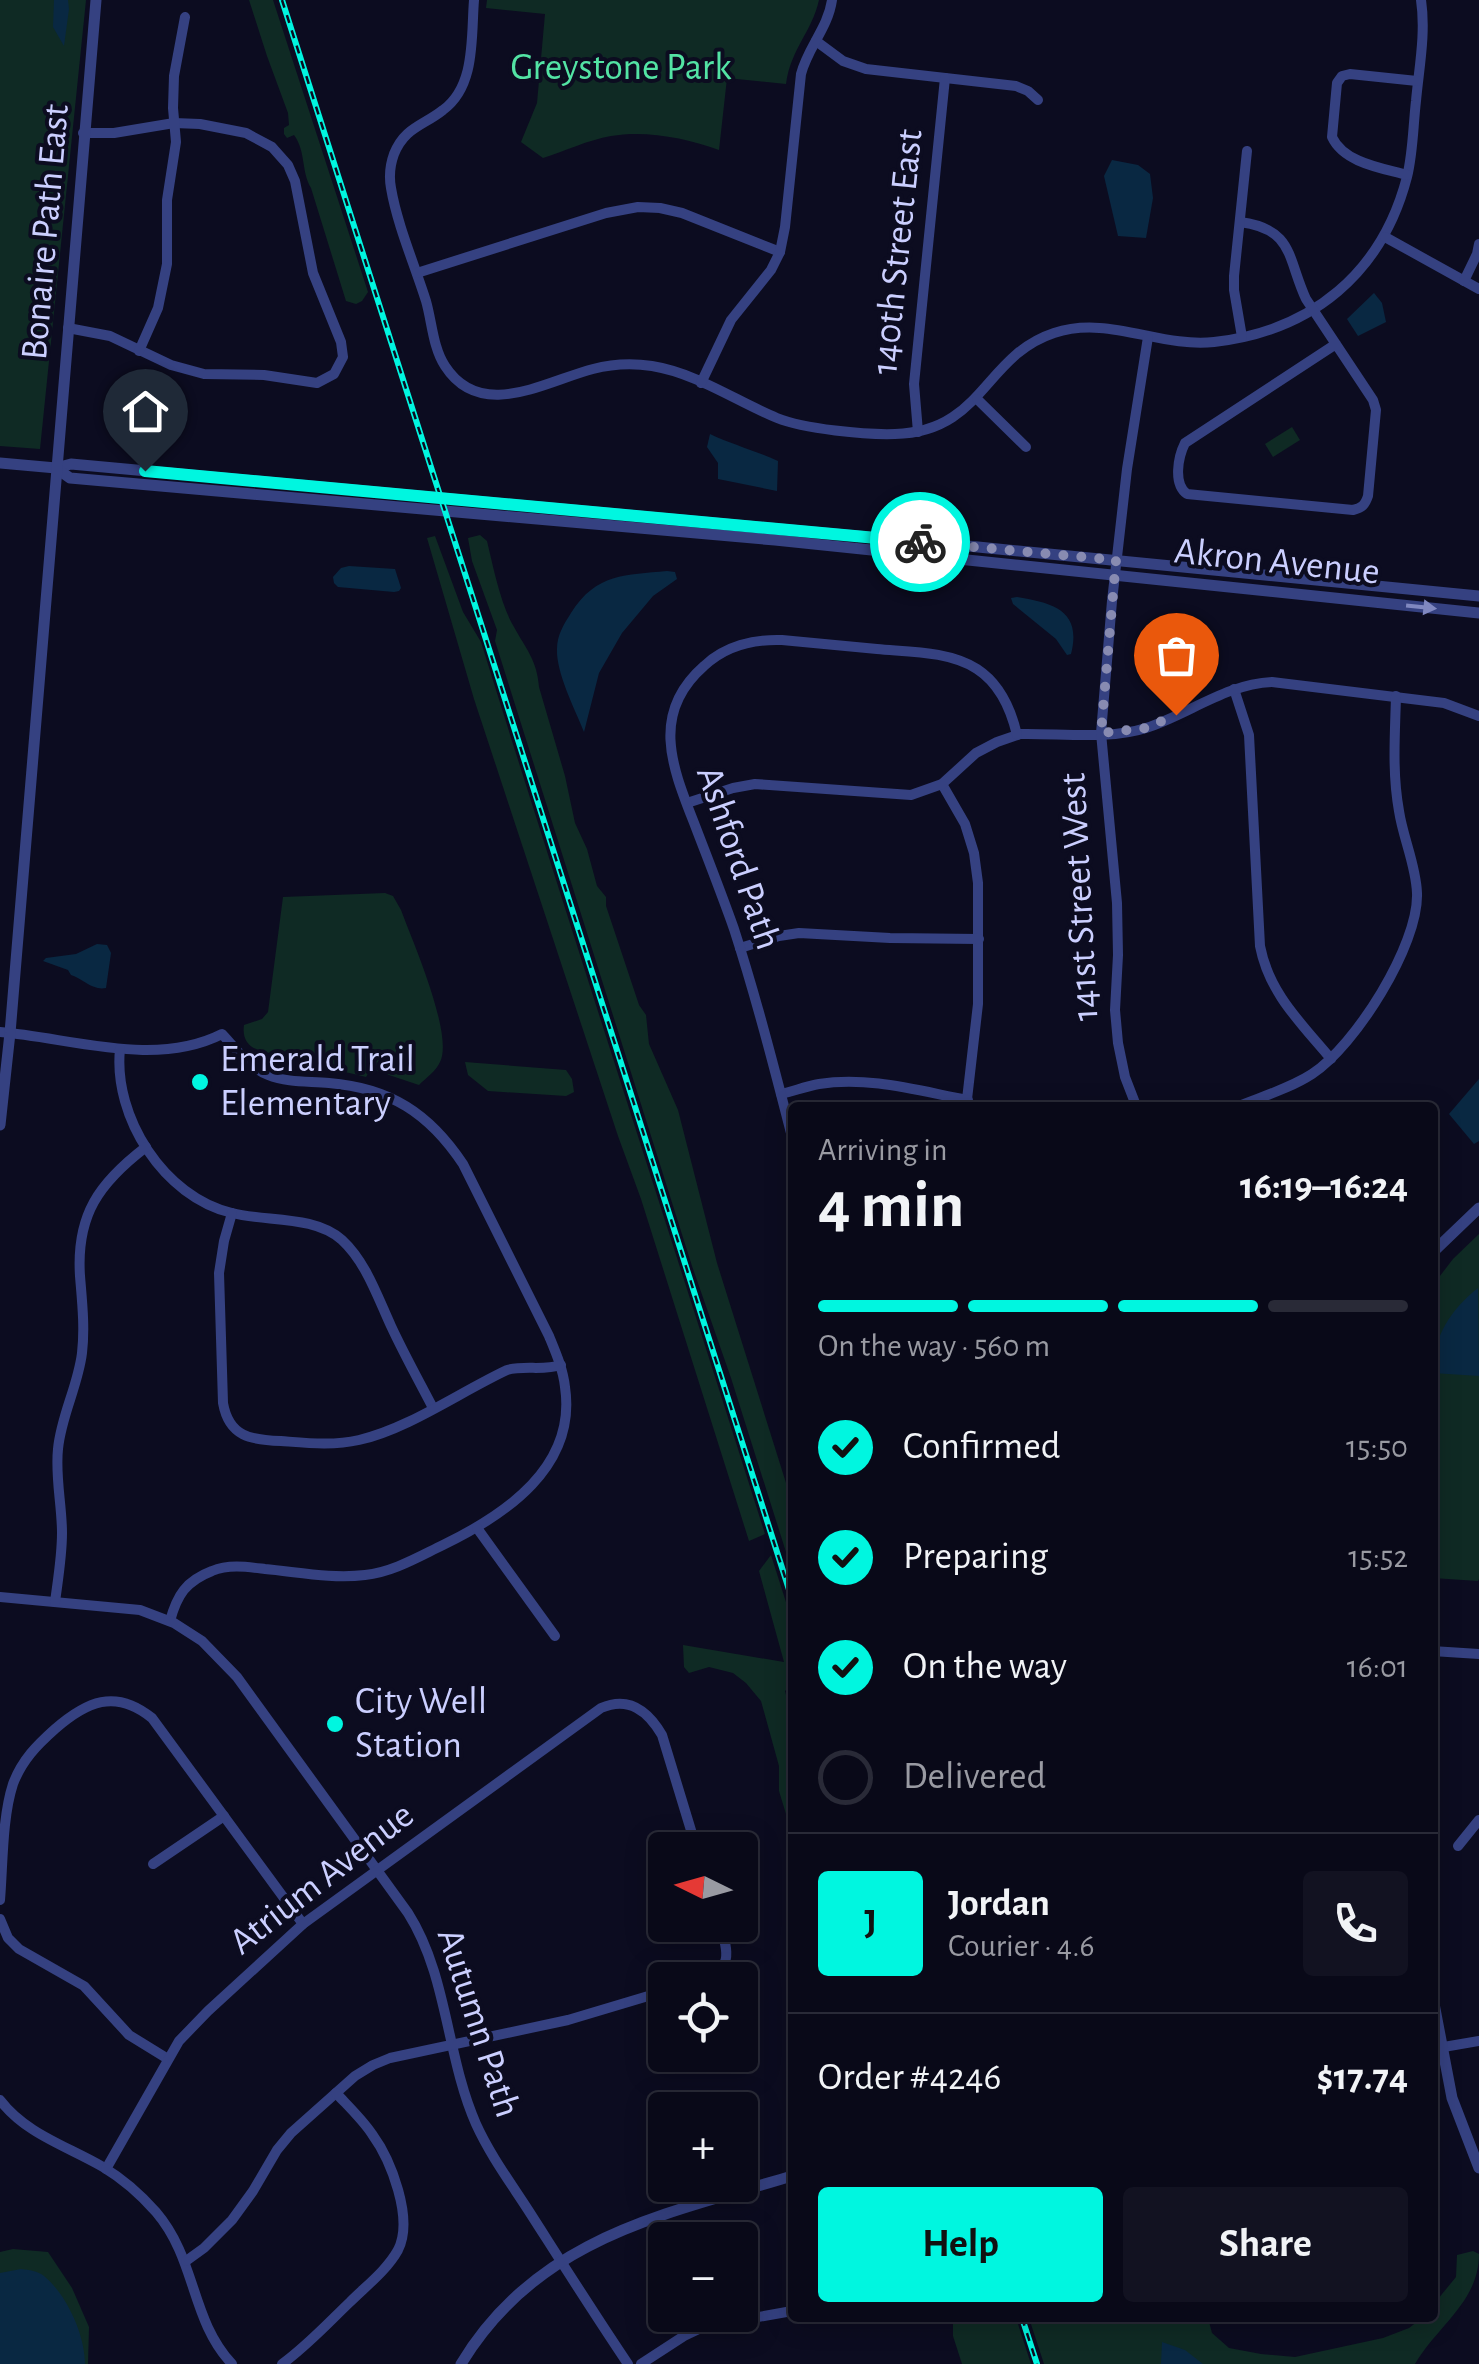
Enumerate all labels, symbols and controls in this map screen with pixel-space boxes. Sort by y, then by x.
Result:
park label: Greystone Park [511,49,732,87]
street label: Bonaire Path East [16,103,76,361]
street label: 140th Street East [866,127,930,377]
pin [103,369,188,472]
icon: home [118,384,173,439]
courier [870,492,970,592]
icon: bike [893,515,948,570]
street label: Akron Avenue [1172,532,1382,592]
one-way arrow [1405,599,1437,615]
pin [1134,613,1219,716]
icon: bag [1149,628,1204,683]
street label: Ashford Path [689,762,787,954]
street label: 141st Street West [1055,772,1105,1022]
place label: Emerald Trail Elementary [220,1041,415,1123]
marker: Emerald Trail Elementary [189,1071,211,1093]
text: Arriving in [818,1134,947,1166]
text: 16:19–16:24 [1240,1168,1408,1206]
text: 4 min [818,1174,964,1239]
text: On the way · 560 m [818,1330,1050,1362]
icon: check [818,1420,873,1475]
text: Confirmed [903,1428,1060,1466]
text: 15:50 [1346,1431,1408,1463]
icon: check [818,1530,873,1585]
text: Preparing [903,1538,1048,1576]
text: 15:52 [1348,1541,1408,1573]
icon: check [818,1640,873,1695]
text: On the way [903,1648,1067,1686]
text: 16:01 [1347,1651,1408,1683]
place label: City Well Station [355,1683,487,1765]
marker: City Well Station [324,1713,346,1735]
text: Delivered [903,1758,1046,1796]
street label: Atrium Avenue [223,1796,421,1962]
north arrow [648,1832,758,1942]
map controls [648,1832,758,2332]
button: phone [1303,1871,1408,1976]
text: Jordan [948,1885,1050,1923]
text: J [864,1904,877,1942]
street label: Autumn Path [430,1924,526,2122]
text: Courier · 4.6 [948,1930,1095,1962]
button: locate [648,1962,758,2072]
text: Order #4246 [818,2059,1001,2097]
text: $17.74 [1317,2059,1408,2097]
button: + [648,2092,758,2202]
button: Help [818,2187,1103,2302]
button: Share [1123,2187,1408,2302]
button: − [648,2222,758,2332]

